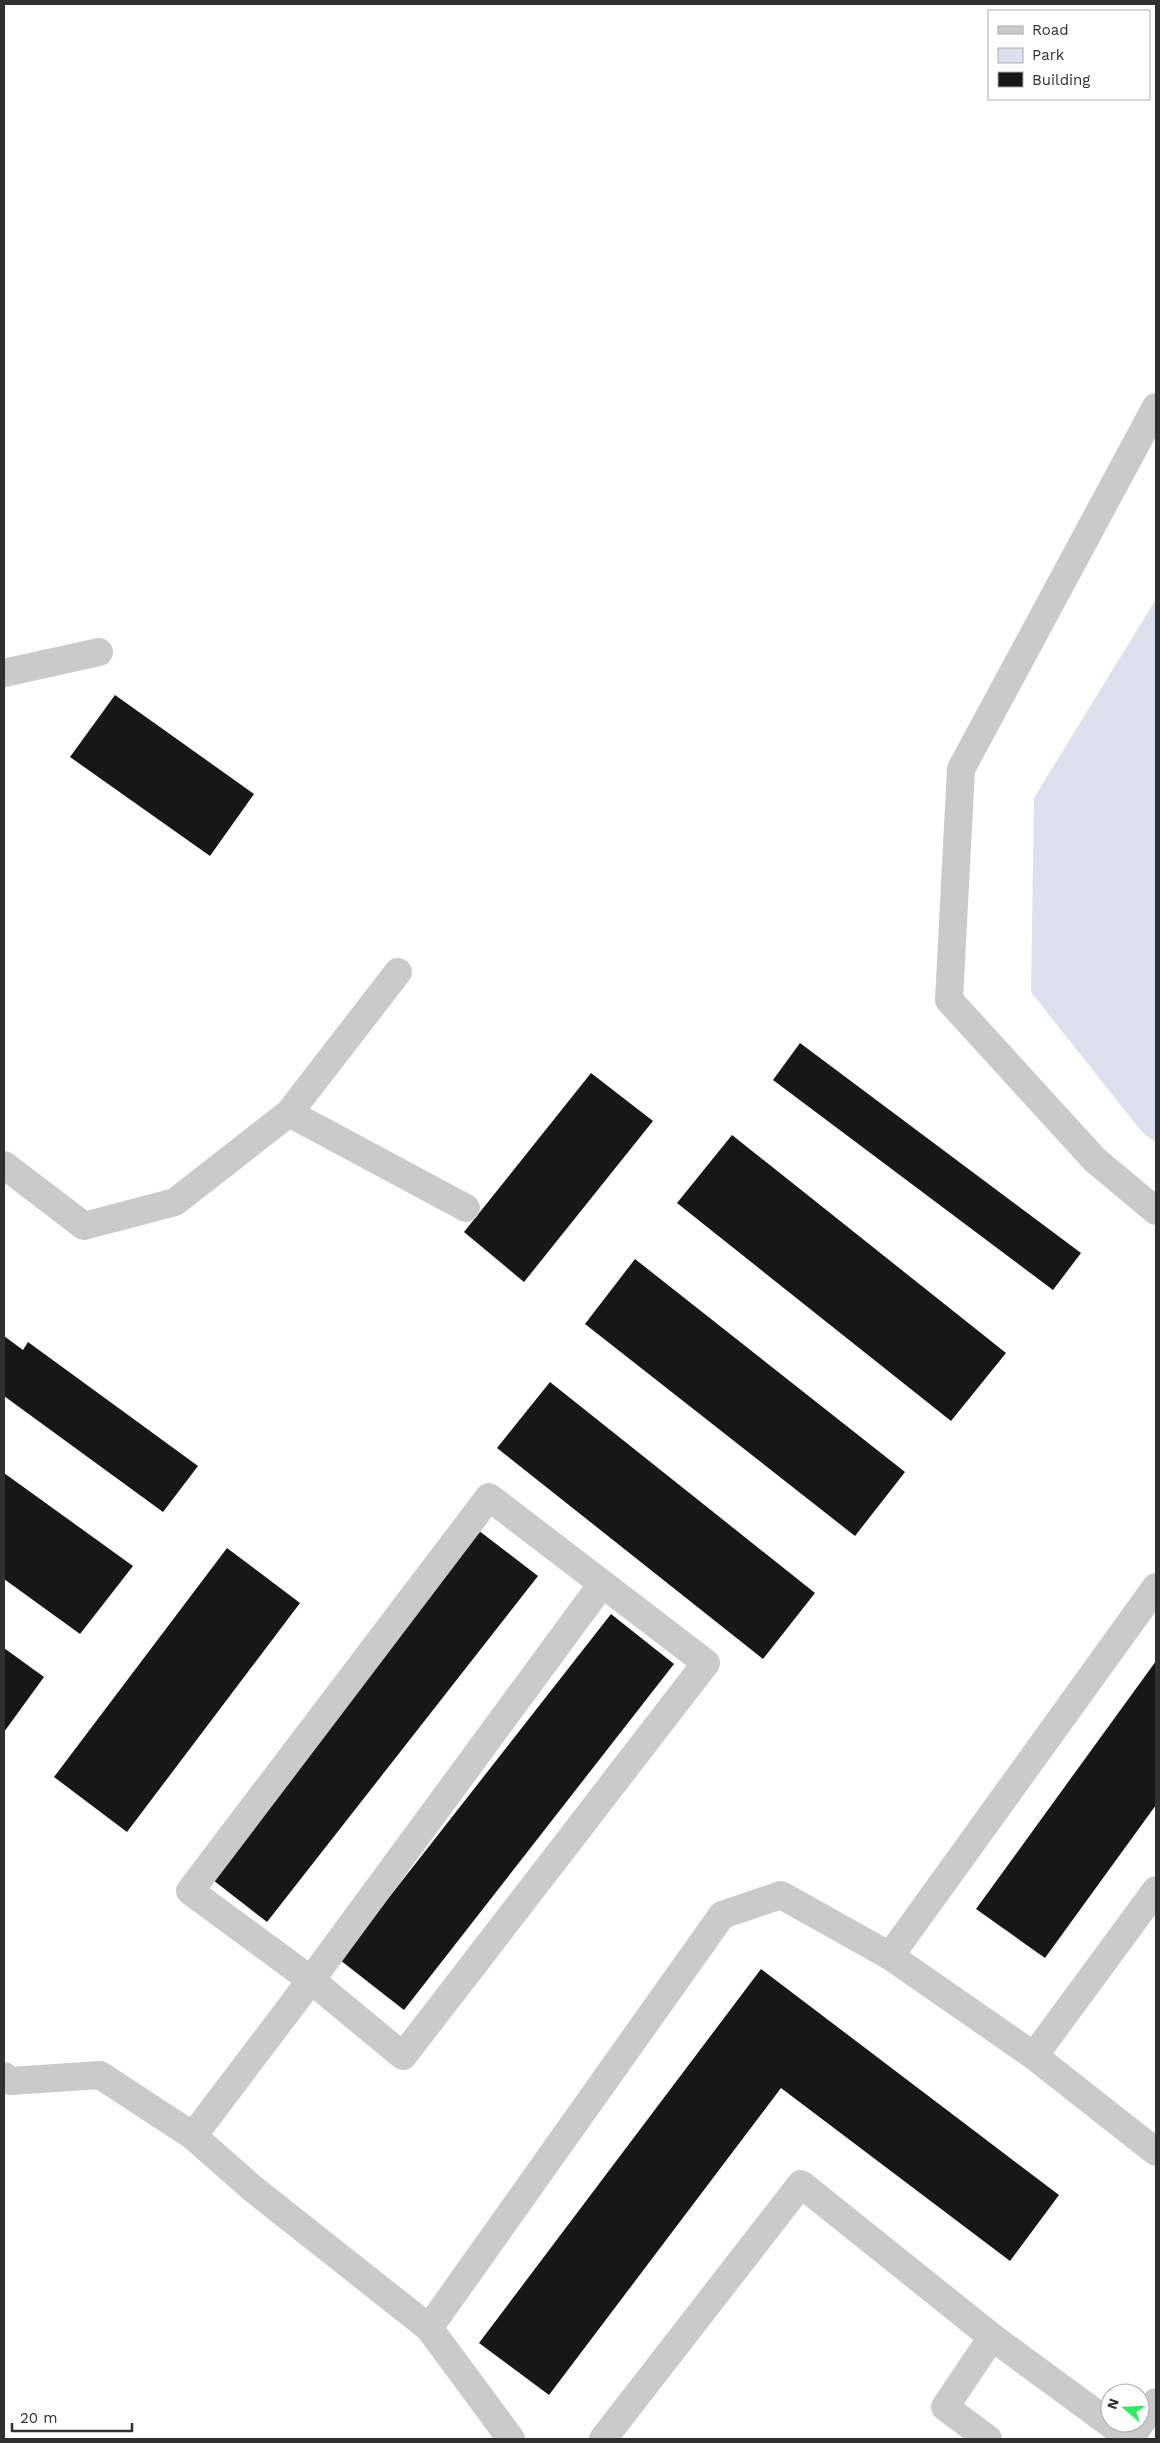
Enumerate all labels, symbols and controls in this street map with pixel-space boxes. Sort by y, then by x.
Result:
legend [988,10,1150,100]
text: Road [1032,21,1069,39]
text: Park [1032,46,1065,64]
text: Building [1032,71,1090,89]
north arrow [1100,2383,1150,2433]
text: N [1103,2396,1122,2411]
scale bar [12,2400,132,2432]
text: 20 m [20,2409,58,2427]

